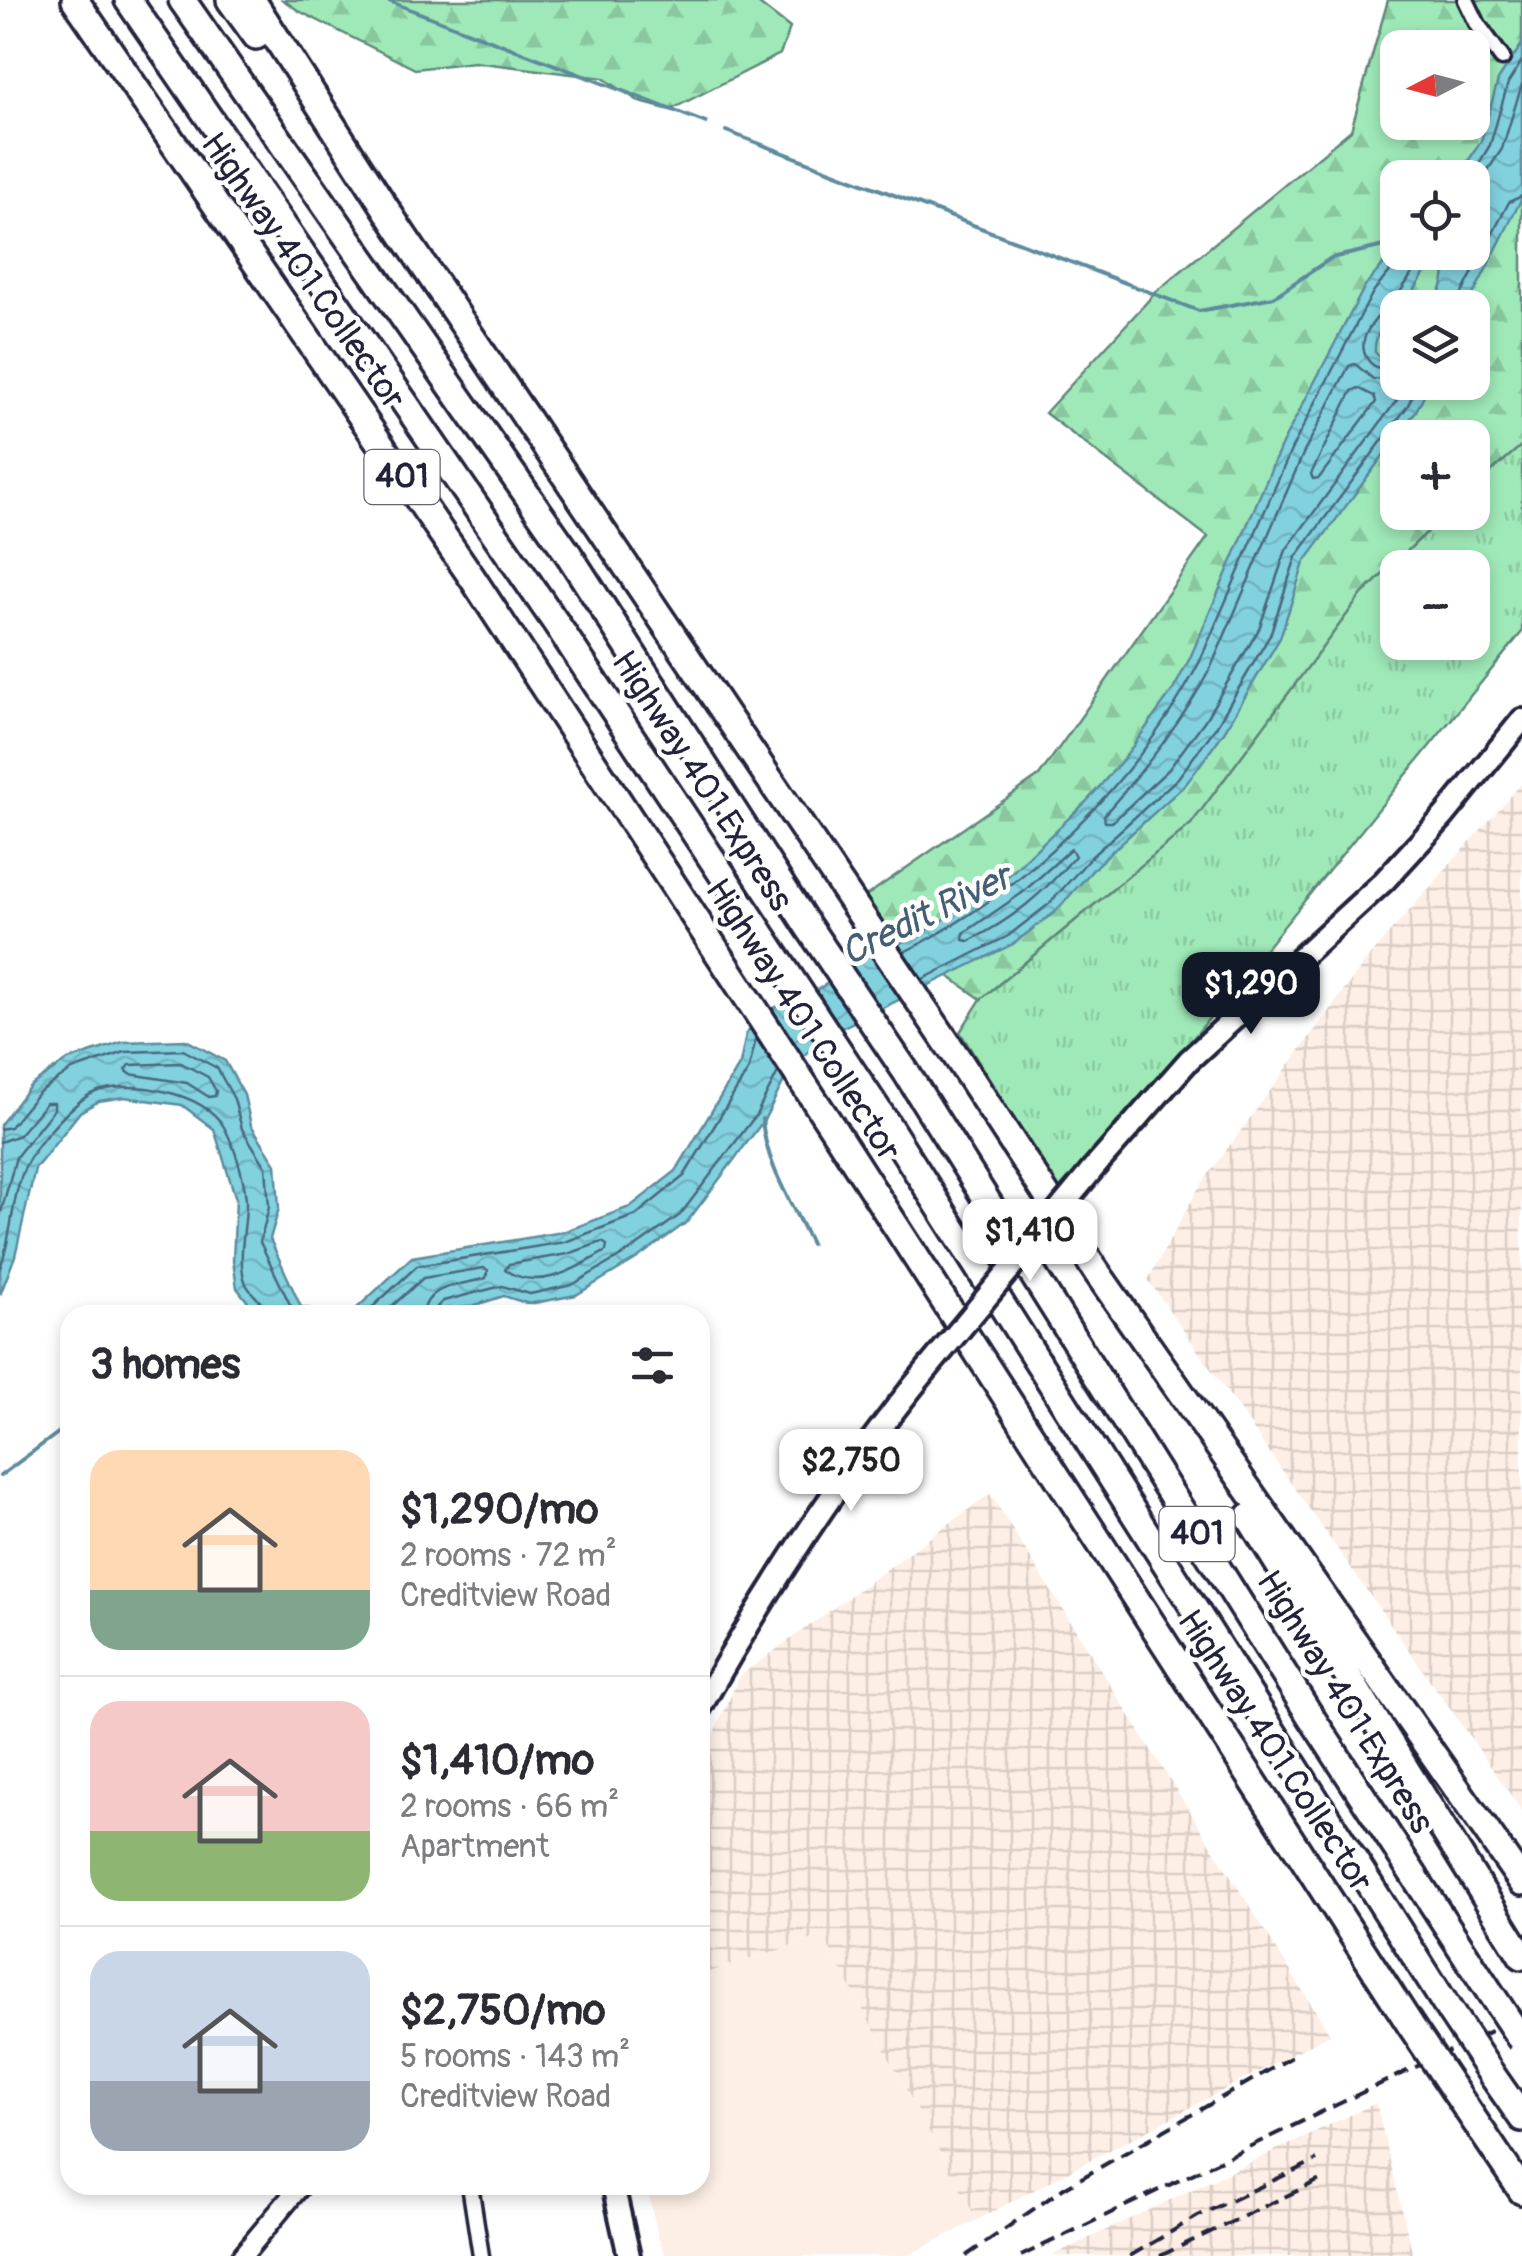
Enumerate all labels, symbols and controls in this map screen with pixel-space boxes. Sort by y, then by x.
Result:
north arrow [1380,30,1490,140]
map controls [1380,30,1490,660]
street label: Highway 401 Collector [191,124,415,418]
button: locate [1380,160,1490,270]
button: layers [1380,290,1490,400]
button: + [1380,420,1490,530]
road number: 401 [364,450,440,504]
button: − [1380,550,1490,660]
street label: Highway 401 Express [601,643,803,920]
water label: Credit River [833,851,1023,977]
street label: Highway 401 Collector [695,870,911,1170]
pin: $1,290 [1170,952,1332,1037]
text: $1,290 [1204,964,1298,1004]
pin: $1,410 [949,1199,1111,1284]
text: $1,410 [985,1211,1075,1251]
icon: filters [625,1338,680,1393]
text: 3 homes [90,1339,240,1391]
pin: $2,750 [770,1429,932,1514]
text: $2,750 [801,1441,901,1481]
text: $1,290/mo [400,1484,599,1536]
icon: home [170,1490,290,1610]
road number: 401 [1160,1507,1234,1561]
text: 2 rooms · 72 m² [400,1536,617,1576]
street label: Highway 401 Express [1246,1562,1444,1842]
text: Creditview Road [400,1576,611,1616]
street label: Highway 401 Collector [1167,1601,1383,1901]
text: $1,410/mo [400,1735,594,1787]
icon: home [170,1741,290,1861]
text: 2 rooms · 66 m² [400,1787,619,1827]
text: Apartment [400,1827,549,1867]
text: $2,750/mo [400,1985,606,2037]
icon: home [170,1991,290,2111]
text: 5 rooms · 143 m² [400,2037,630,2077]
text: Creditview Road [400,2077,611,2117]

